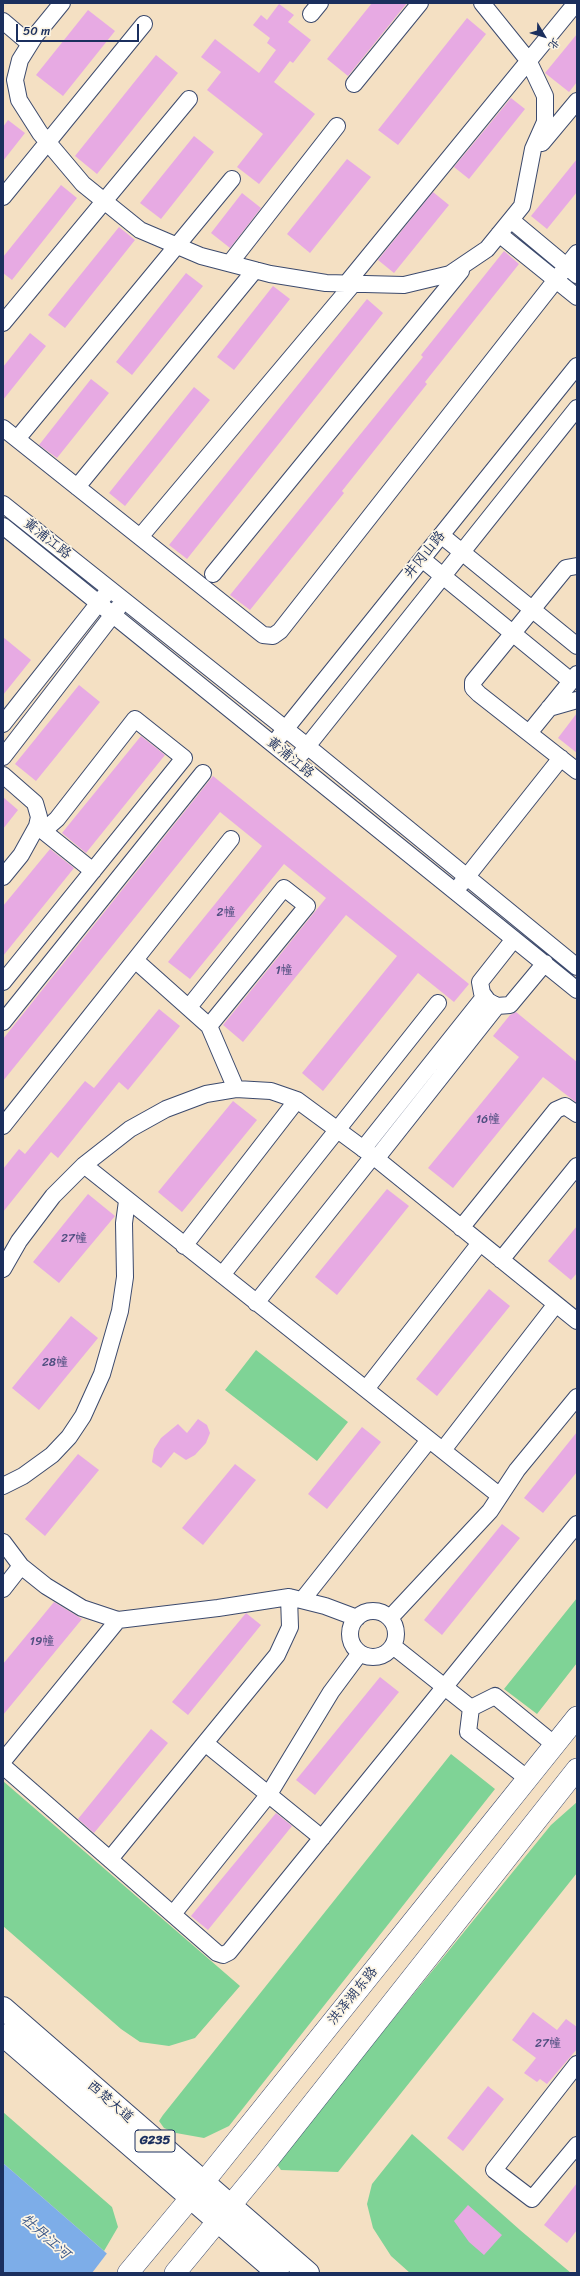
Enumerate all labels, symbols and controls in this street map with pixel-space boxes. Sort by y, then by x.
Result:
scale bar [18,16,141,42]
north arrow [524,16,564,56]
text: 50 m [23,20,50,42]
text: 北 [543,34,565,54]
street label: 黄浦江路 [20,515,74,563]
street label: 井冈山路 [401,528,449,582]
street label: 黄浦江路 [263,734,317,782]
house number: 2幢 [217,906,235,920]
house number: 1幢 [275,964,293,978]
house number: 16幢 [476,1113,500,1127]
house number: 27幢 [61,1232,87,1246]
house number: 28幢 [42,1356,68,1370]
house number: 19幢 [30,1635,54,1649]
street label: 洪泽湖东路 [324,1964,382,2028]
house number: 27幢 [535,2037,561,2051]
street label: 西楚大道 [83,2077,137,2127]
road number: G235 [135,2130,175,2152]
water label: 牡丹江河 [16,2211,74,2263]

